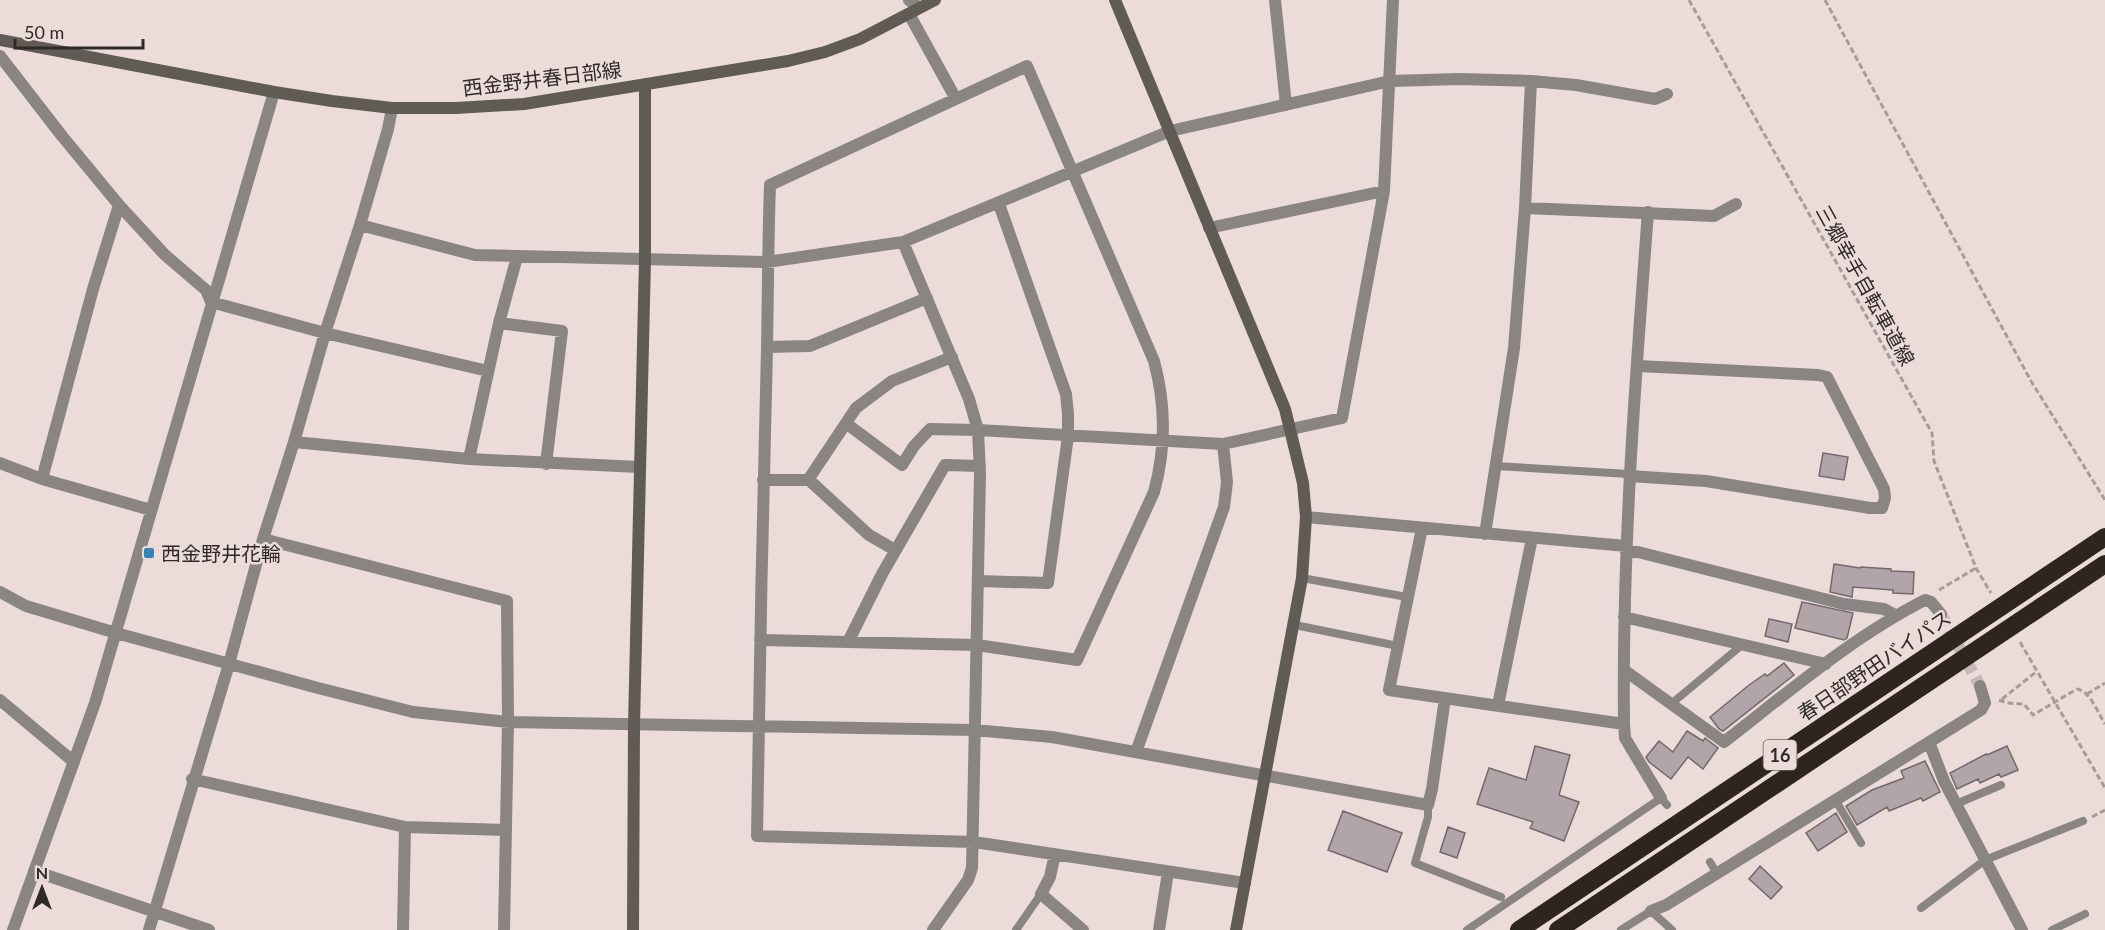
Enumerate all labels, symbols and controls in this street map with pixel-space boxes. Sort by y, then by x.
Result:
scale bar [15,12,142,50]
text: 50 m [24,21,64,43]
street label: 西金野井春日部線 [461,56,623,100]
street label: 三郷幸手自転車道線 [1812,200,1920,370]
place label: 西金野井花輪 [161,541,281,565]
marker: 西金野井花輪 [142,546,156,560]
street label: 春日部野田バイパス [1793,605,1955,725]
road number: 16 [1764,740,1796,770]
north arrow [12,858,72,918]
text: N [36,863,48,882]

